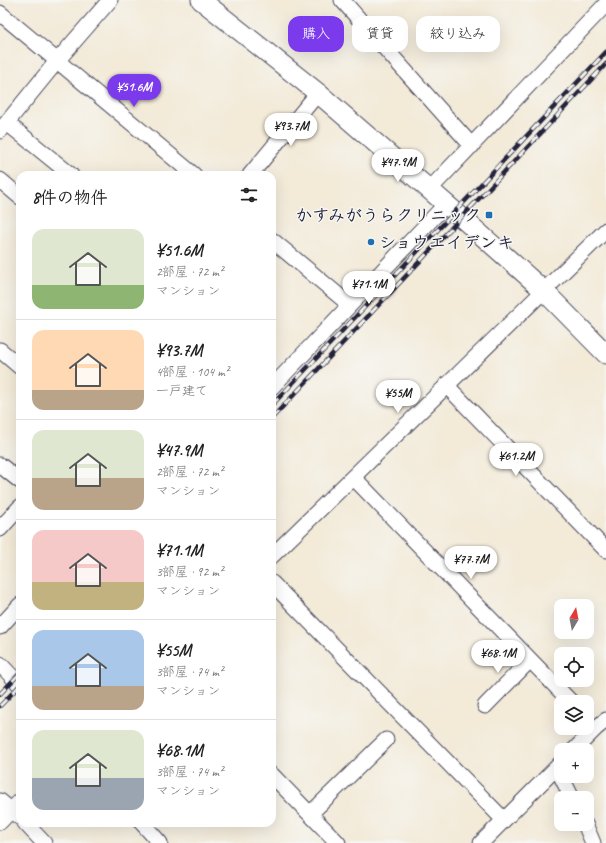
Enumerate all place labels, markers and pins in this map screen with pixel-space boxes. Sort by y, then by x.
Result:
pin: ¥51.6M [101,74,167,108]
pin: ¥93.7M [258,113,324,147]
pin: ¥47.9M [365,149,431,183]
place label: かすみがうらクリニック [295,205,481,226]
marker: かすみがうらクリニック [484,210,494,220]
place label: ショウエイデンキ [379,232,514,253]
marker: ショウエイデンキ [366,237,376,247]
pin: ¥71.1M [336,271,402,305]
pin: ¥55M [374,380,422,414]
pin: ¥61.2M [483,443,549,477]
pin: ¥77.7M [438,546,504,580]
pin: ¥68.1M [465,640,531,674]

